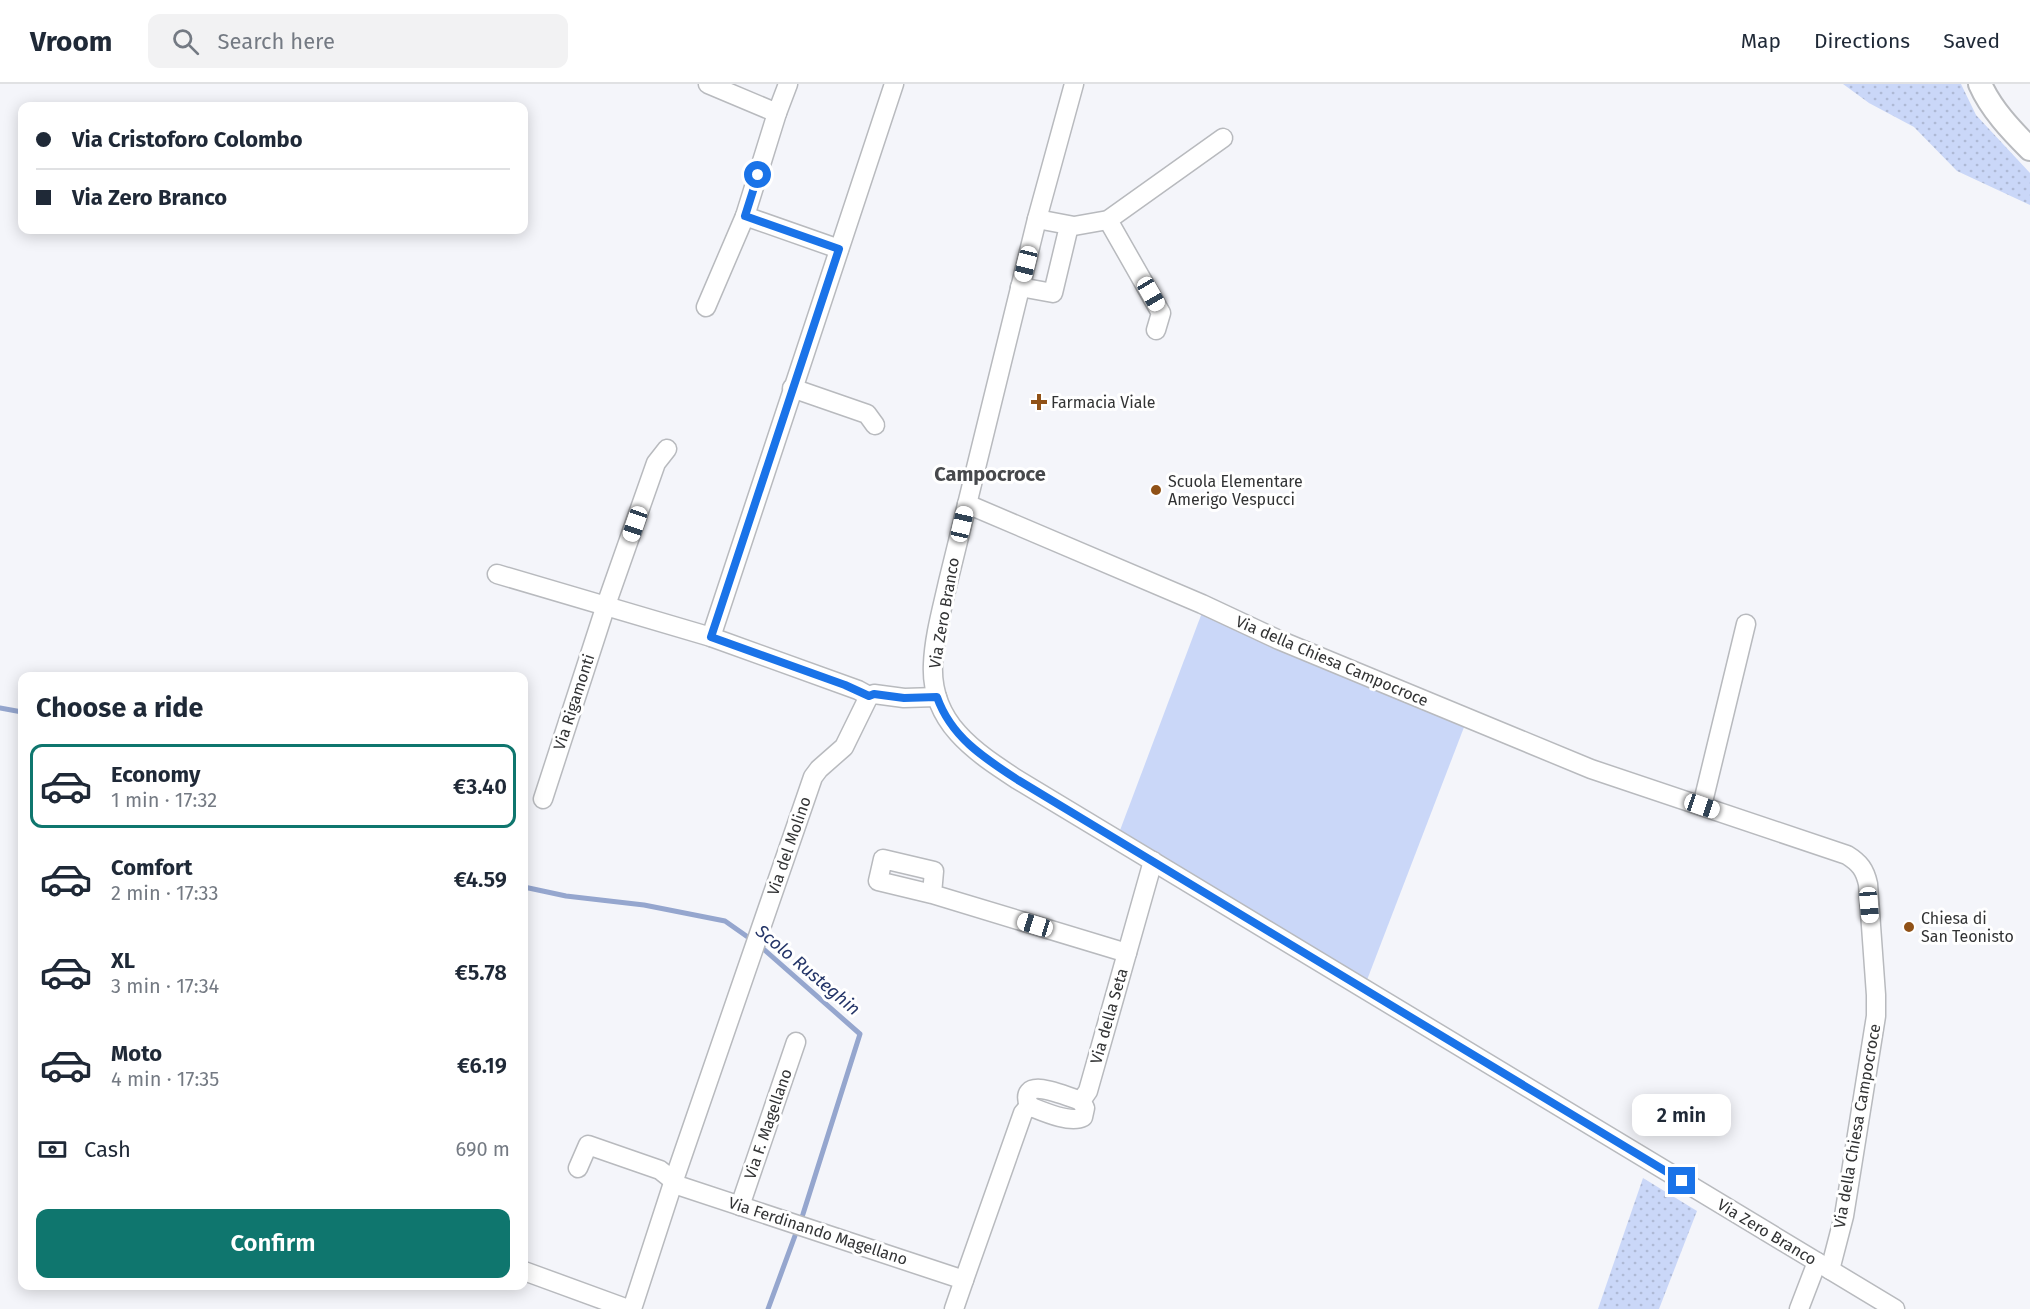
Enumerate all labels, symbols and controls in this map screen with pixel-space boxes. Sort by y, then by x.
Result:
search box [148,14,568,68]
text: Vroom [30,25,112,58]
icon: search [169,25,202,58]
text: Search here [217,28,335,55]
text: Map [1741,28,1781,54]
text: Directions [1814,28,1910,54]
text: Saved [1943,28,2000,54]
text: Via Cristoforo Colombo [72,126,303,153]
route start [744,161,771,188]
text: Via Zero Branco [72,184,227,211]
car [1013,244,1039,284]
car [1134,274,1168,314]
place label: Farmacia Viale [1051,393,1156,412]
marker: Farmacia Viale [1032,395,1046,409]
district label: Campocroce [934,462,1046,486]
place label: Scuola Elementare Amerigo Vespucci [1168,472,1303,509]
marker: Scuola Elementare Amerigo Vespucci [1149,483,1163,497]
car [621,504,649,544]
car [949,504,975,544]
street label: Via Zero Branco [925,556,963,670]
street label: Via della Chiesa Campocroce [1233,612,1431,710]
street label: Via Rigamonti [550,652,598,752]
text: Choose a ride [36,692,203,724]
icon: car [39,759,93,813]
text: Economy [111,761,200,788]
text: €3.40 [453,773,507,800]
text: 1 min · 17:32 [111,788,217,812]
car [1682,792,1722,820]
street label: Via del Molino [763,794,815,898]
icon: car [39,852,93,906]
text: Comfort [111,854,192,881]
text: €4.59 [454,866,507,893]
text: 2 min · 17:33 [111,881,219,905]
car [1858,886,1880,924]
place label: Chiesa di San Teonisto [1921,909,2014,946]
car [1015,911,1055,939]
water label: Scolo Rusteghin [751,919,865,1020]
marker: Chiesa di San Teonisto [1902,920,1916,934]
icon: car [39,945,93,999]
text: XL [111,947,135,974]
text: €5.78 [455,959,507,986]
street label: Via della Seta [1086,966,1132,1066]
text: 3 min · 17:34 [111,974,219,998]
street label: Via della Chiesa Campocroce [1830,1022,1884,1230]
icon: car [39,1038,93,1092]
text: Moto [111,1040,162,1067]
text: €6.19 [457,1052,507,1079]
street label: Via F. Magellano [740,1066,796,1182]
text: 4 min · 17:35 [111,1067,219,1091]
callout: 2 min [1632,1094,1732,1136]
text: 2 min [1657,1103,1706,1127]
icon: cash [36,1133,69,1166]
text: Cash [84,1136,131,1163]
text: 690 m [456,1137,510,1161]
route end [1668,1167,1695,1194]
street label: Via Ferdinando Magellano [726,1193,910,1269]
street label: Via Zero Branco [1714,1195,1820,1269]
button: Confirm [36,1209,510,1278]

